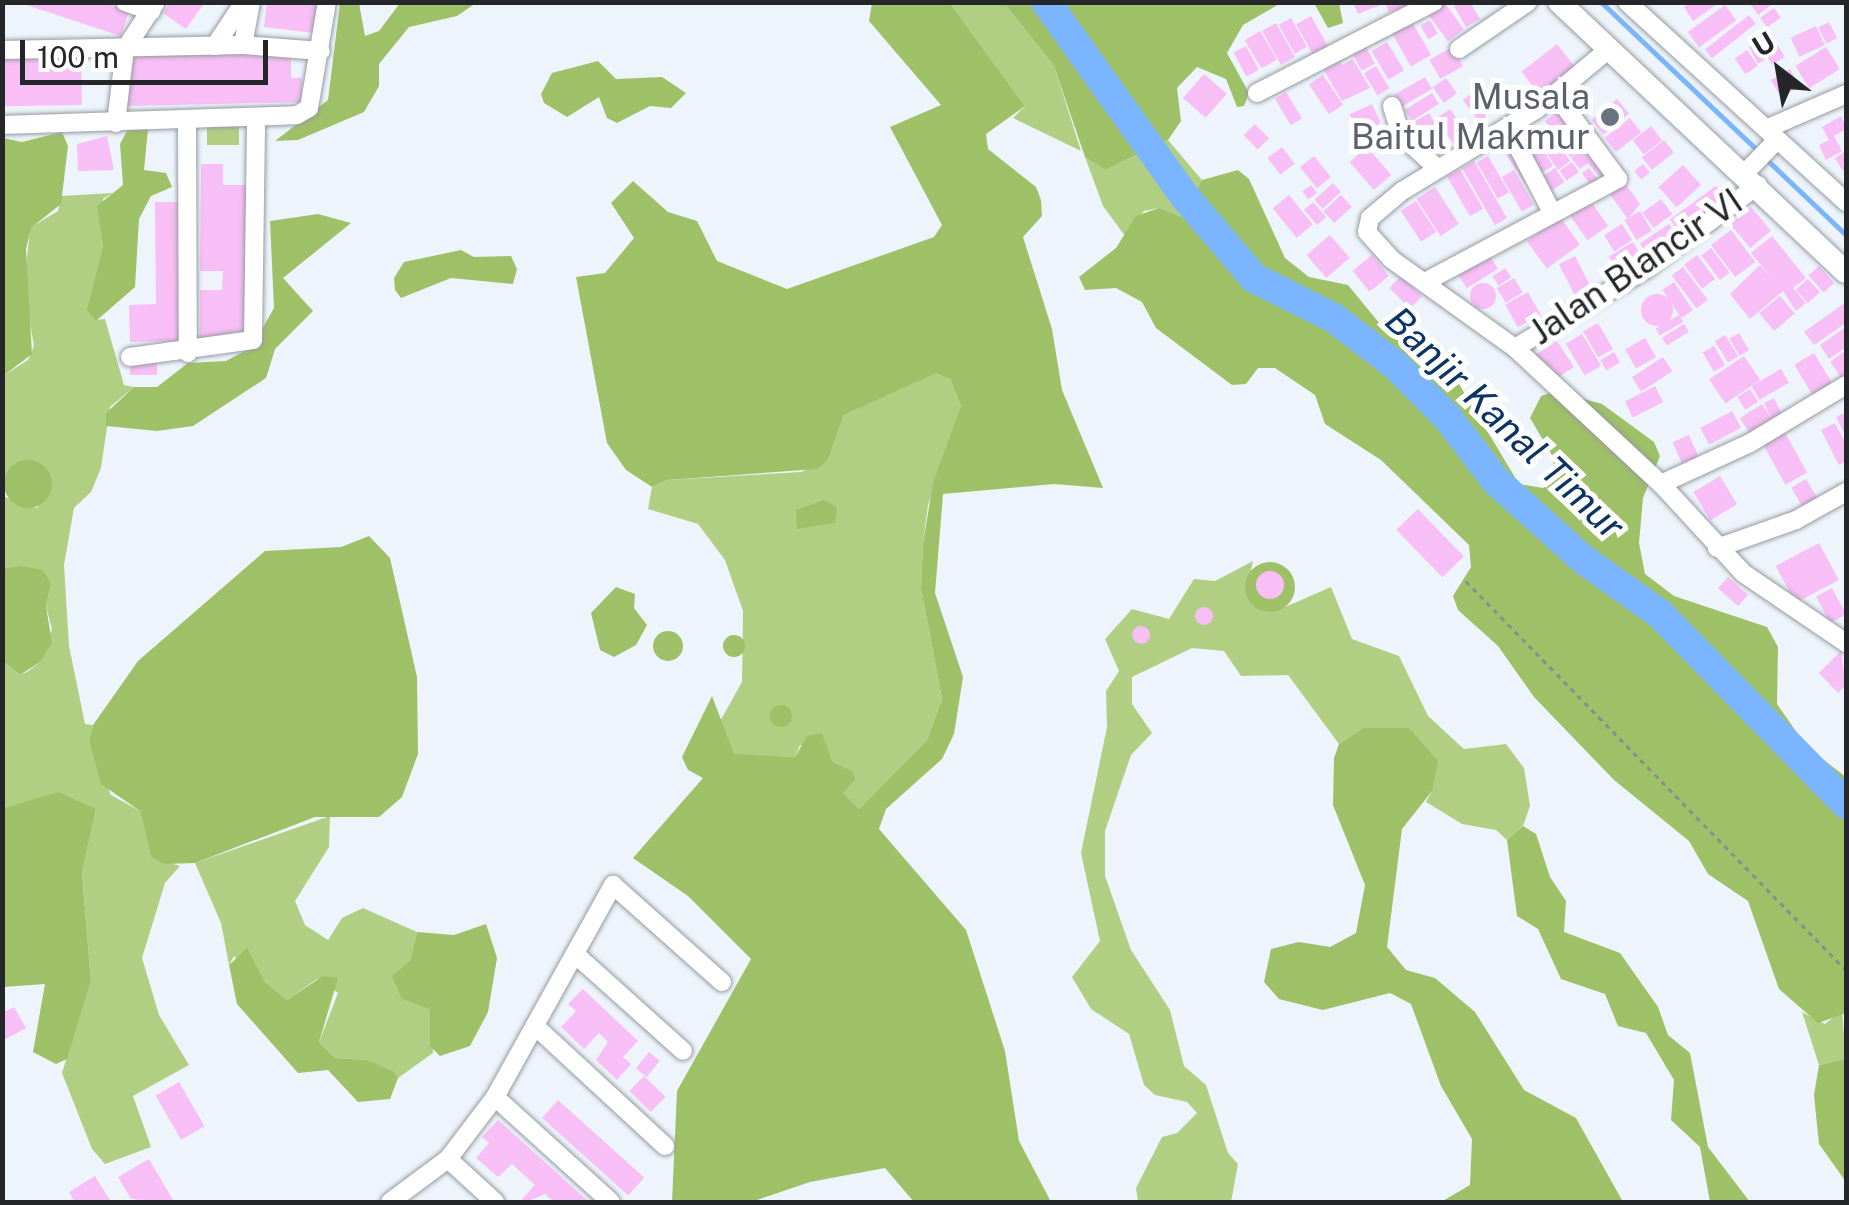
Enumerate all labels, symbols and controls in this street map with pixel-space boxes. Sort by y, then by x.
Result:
scale bar [25,20,272,82]
north arrow [1729,20,1829,120]
text: U [1746,24,1780,63]
text: 100 m [37,39,119,75]
place label: Musala Baitul Makmur [1351,76,1590,158]
marker: Musala Baitul Makmur [1599,106,1621,128]
street label: Jalan Blancir VI [1521,180,1751,354]
water label: Banjir Kanal Timur [1376,297,1634,549]

